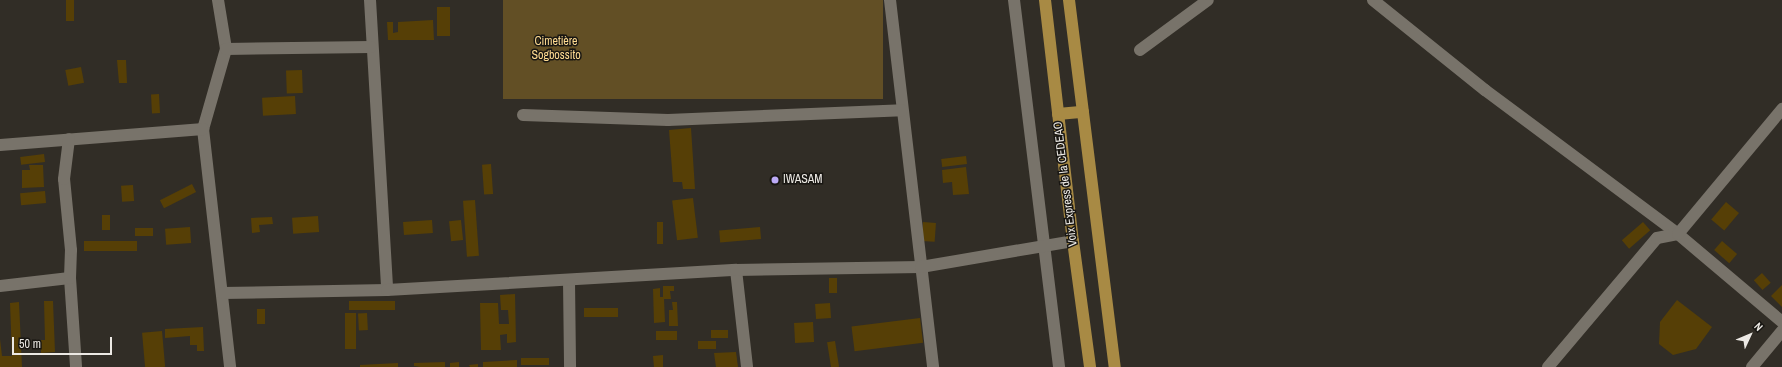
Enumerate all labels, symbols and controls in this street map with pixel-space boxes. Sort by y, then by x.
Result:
park label: Cimetière Sogbossito [531,35,581,63]
street label: Voix Express de la CEDEAO [1051,121,1081,247]
place label: IWASAM [783,173,823,187]
marker: IWASAM [770,175,780,185]
north arrow [1730,315,1770,355]
text: N [1751,319,1766,334]
scale bar [14,329,114,355]
text: 50 m [19,336,41,352]

